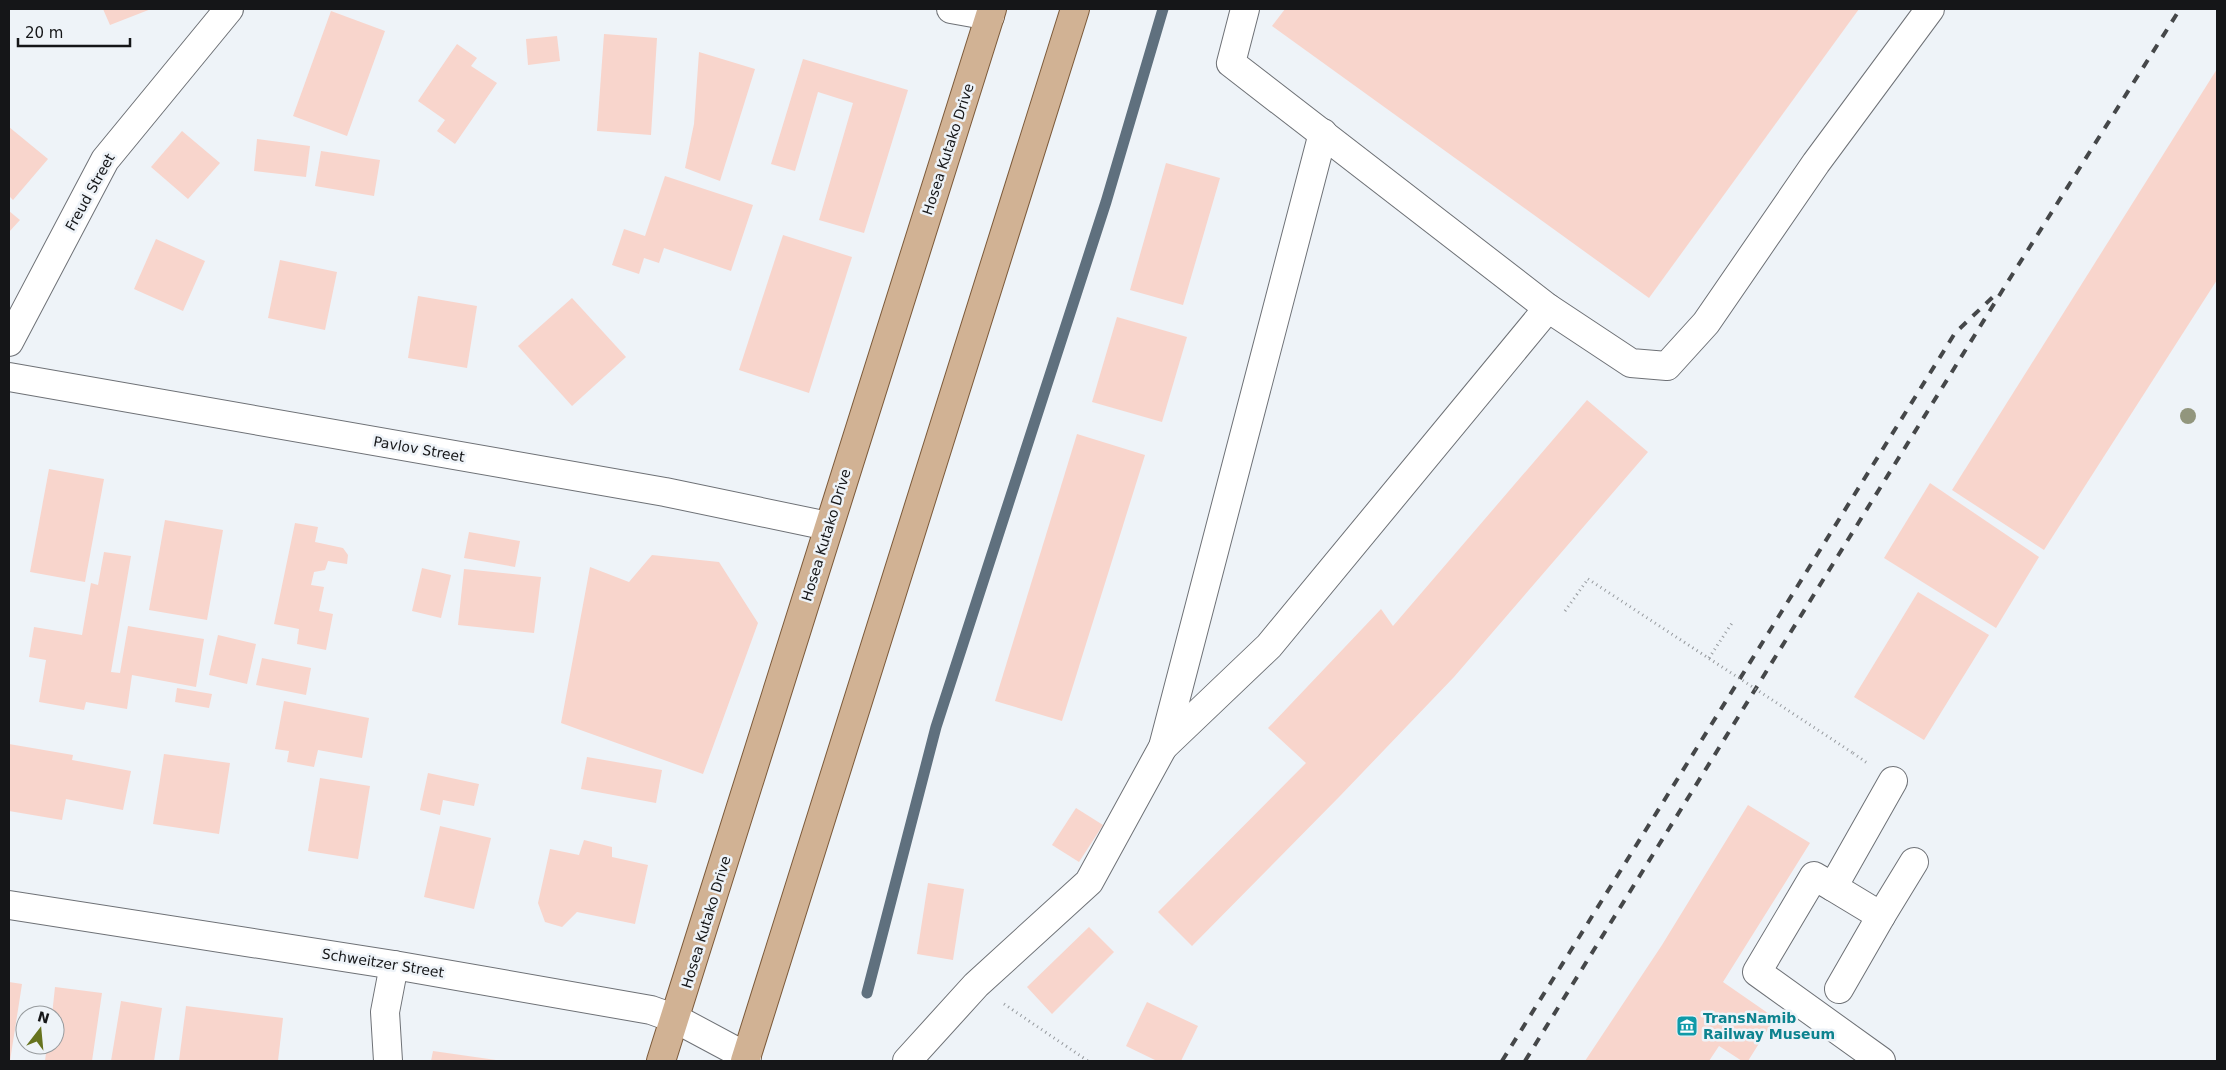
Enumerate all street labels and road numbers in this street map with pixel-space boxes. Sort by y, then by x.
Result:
street label: Hosea Kutako Drive [919,81,977,217]
street label: Freud Street [62,150,118,233]
street label: Pavlov Street [372,433,466,465]
street label: Hosea Kutako Drive [798,467,854,603]
street label: Hosea Kutako Drive [678,854,734,990]
street label: Schweitzer Street [321,945,446,981]

